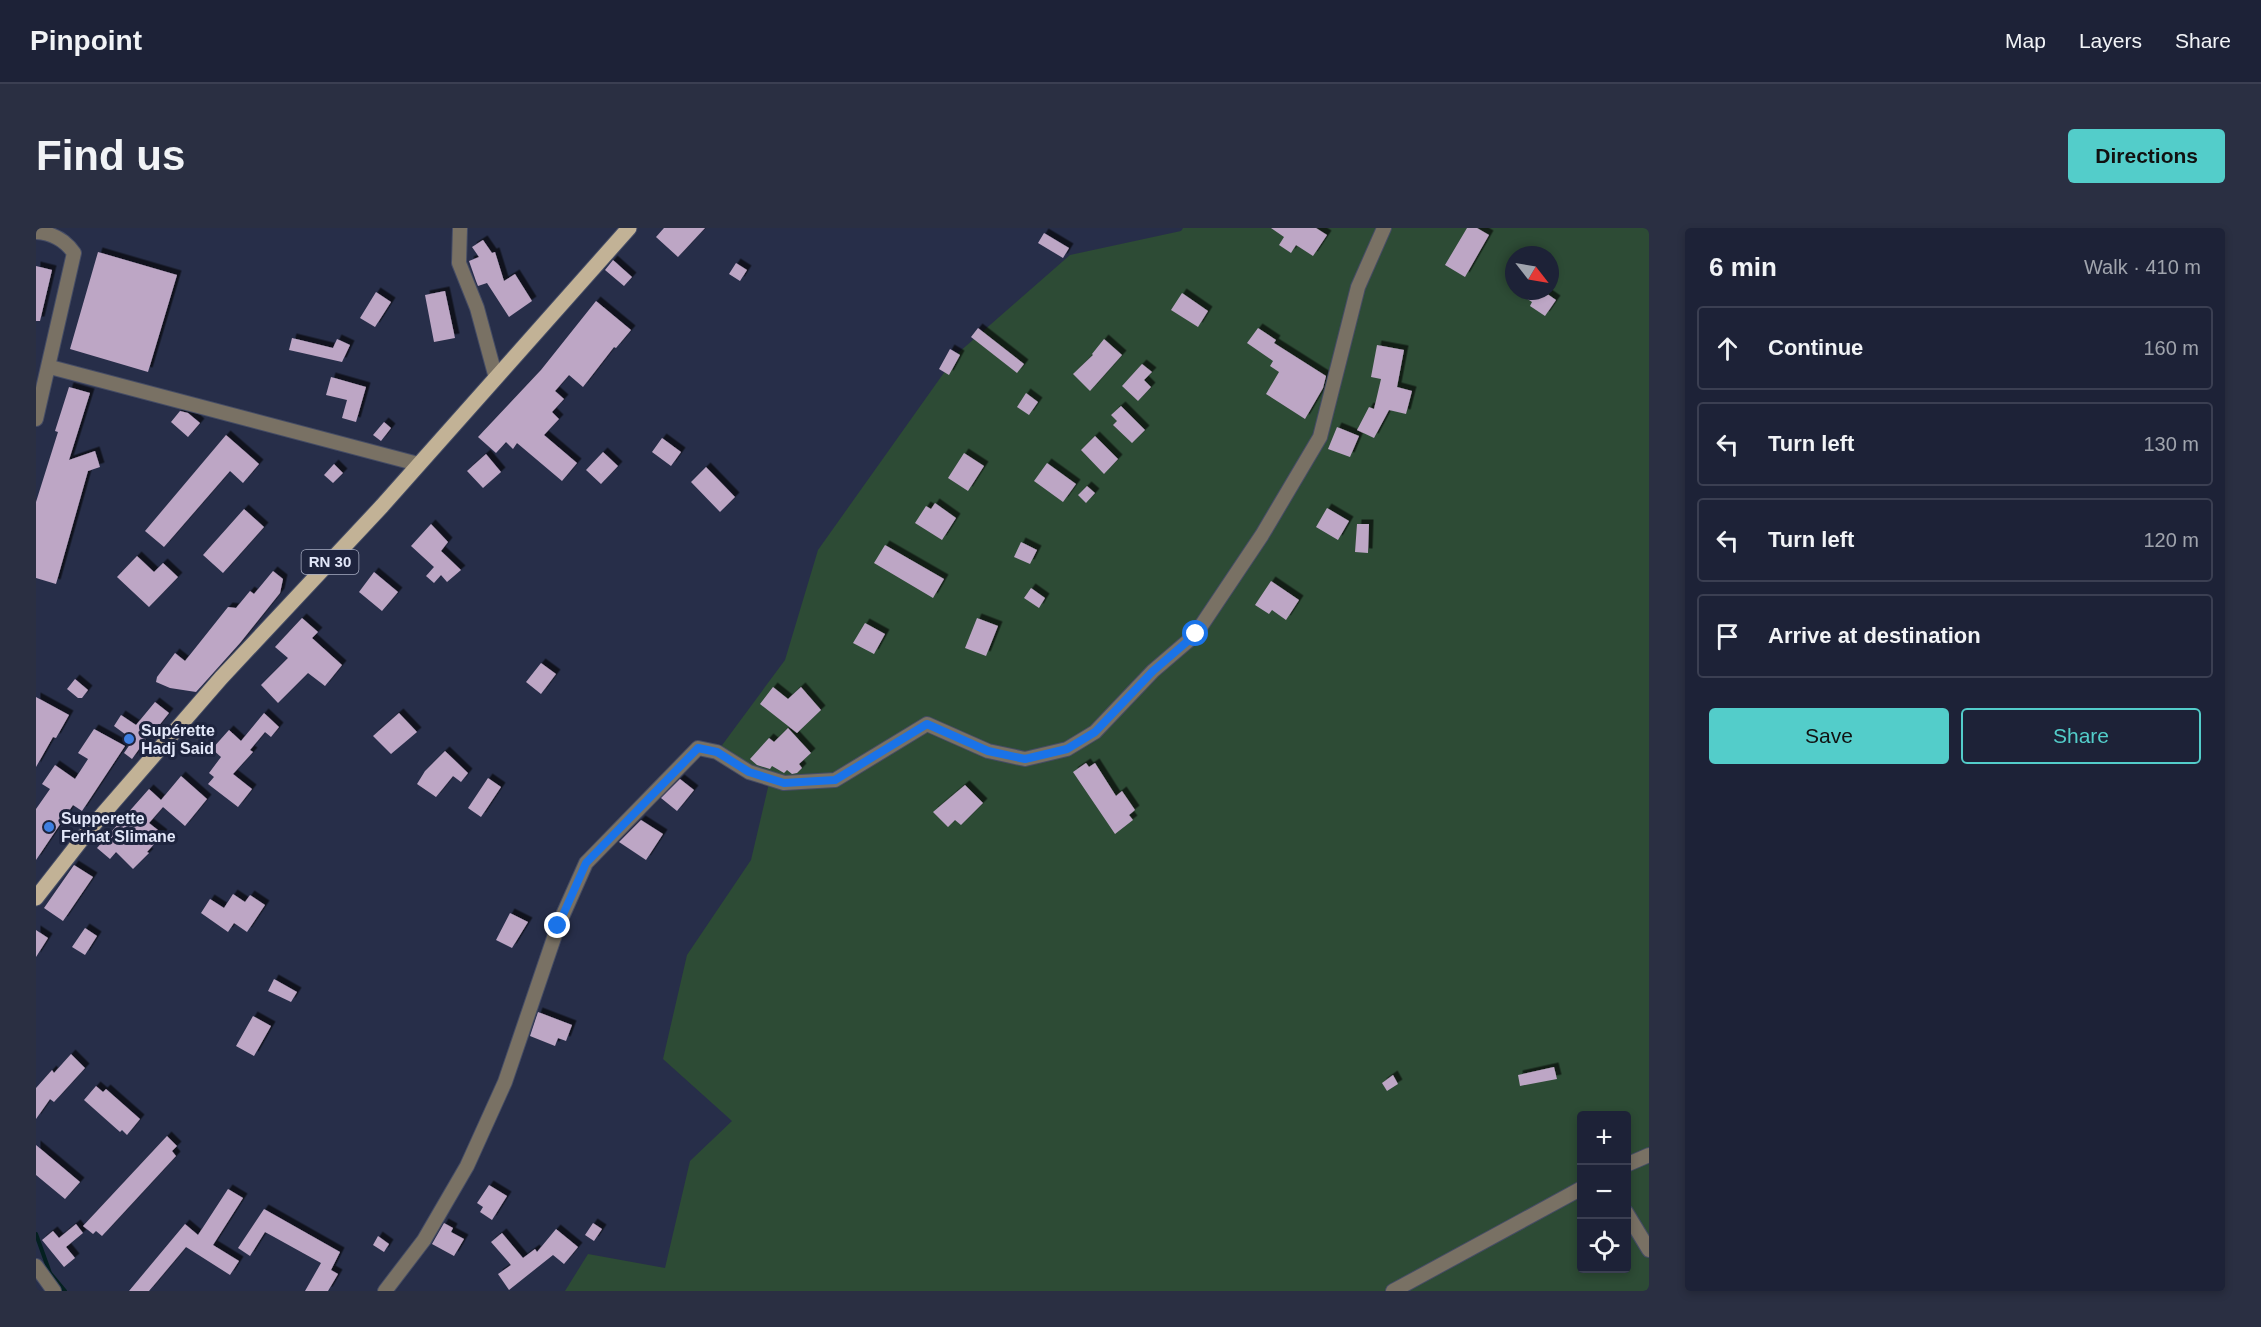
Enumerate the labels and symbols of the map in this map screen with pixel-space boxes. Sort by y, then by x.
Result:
north arrow [1505,246,1559,300]
road number: RN 30 [302,550,358,574]
route start [1182,620,1208,646]
place label: Supérette Hadj Said [141,722,215,757]
marker: Supérette Hadj Said [122,732,136,746]
place label: Supperette Ferhat Slimane [61,810,176,845]
marker: Supperette Ferhat Slimane [42,820,56,834]
route end [544,912,570,938]

